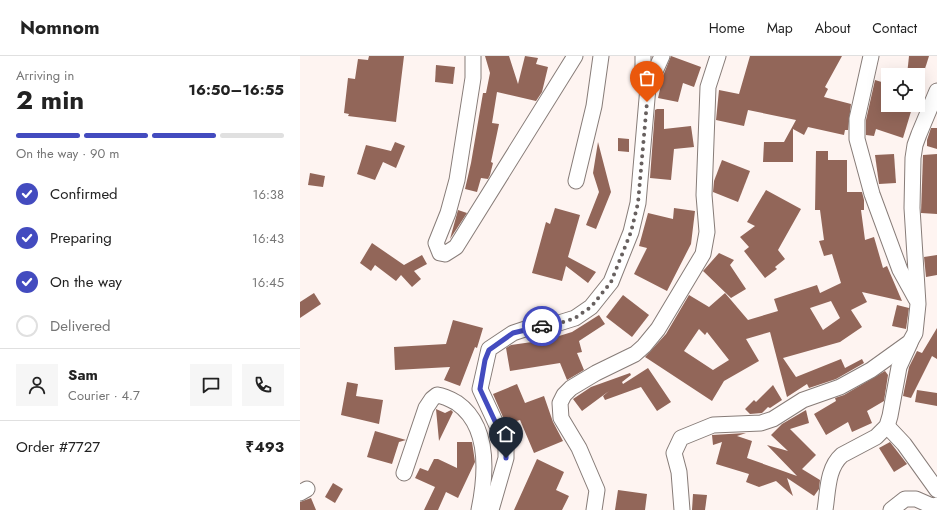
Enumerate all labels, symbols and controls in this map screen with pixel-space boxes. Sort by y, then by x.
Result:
text: Nomnom [20,14,100,41]
text: Home [709,18,745,38]
text: Map [767,18,793,38]
text: About [815,18,850,38]
text: Contact [872,18,917,38]
pin [630,61,664,102]
text: Arriving in [16,66,74,85]
icon: bag [636,67,658,89]
map controls [881,68,925,112]
button: locate [881,68,925,112]
text: 16:50–16:55 [188,79,284,101]
text: 2 min [16,81,84,119]
text: On the way · 90 m [16,144,119,163]
icon: check [16,183,38,205]
text: Confirmed [50,183,118,205]
text: 16:38 [253,185,284,204]
icon: check [16,227,38,249]
text: Preparing [50,227,112,249]
text: 16:43 [252,229,284,248]
icon: check [16,271,38,293]
text: On the way [50,271,122,293]
text: 16:45 [252,273,284,292]
courier [522,306,562,346]
text: Delivered [50,315,111,337]
icon: car [531,315,553,337]
button: person [16,364,58,406]
text: Sam [68,364,98,386]
button: chat [190,364,232,406]
button: phone [242,364,284,406]
text: Courier · 4.7 [68,386,140,405]
pin [489,417,523,458]
icon: home [495,423,517,445]
text: Order #7727 [16,436,100,458]
text: ₹493 [246,436,284,458]

